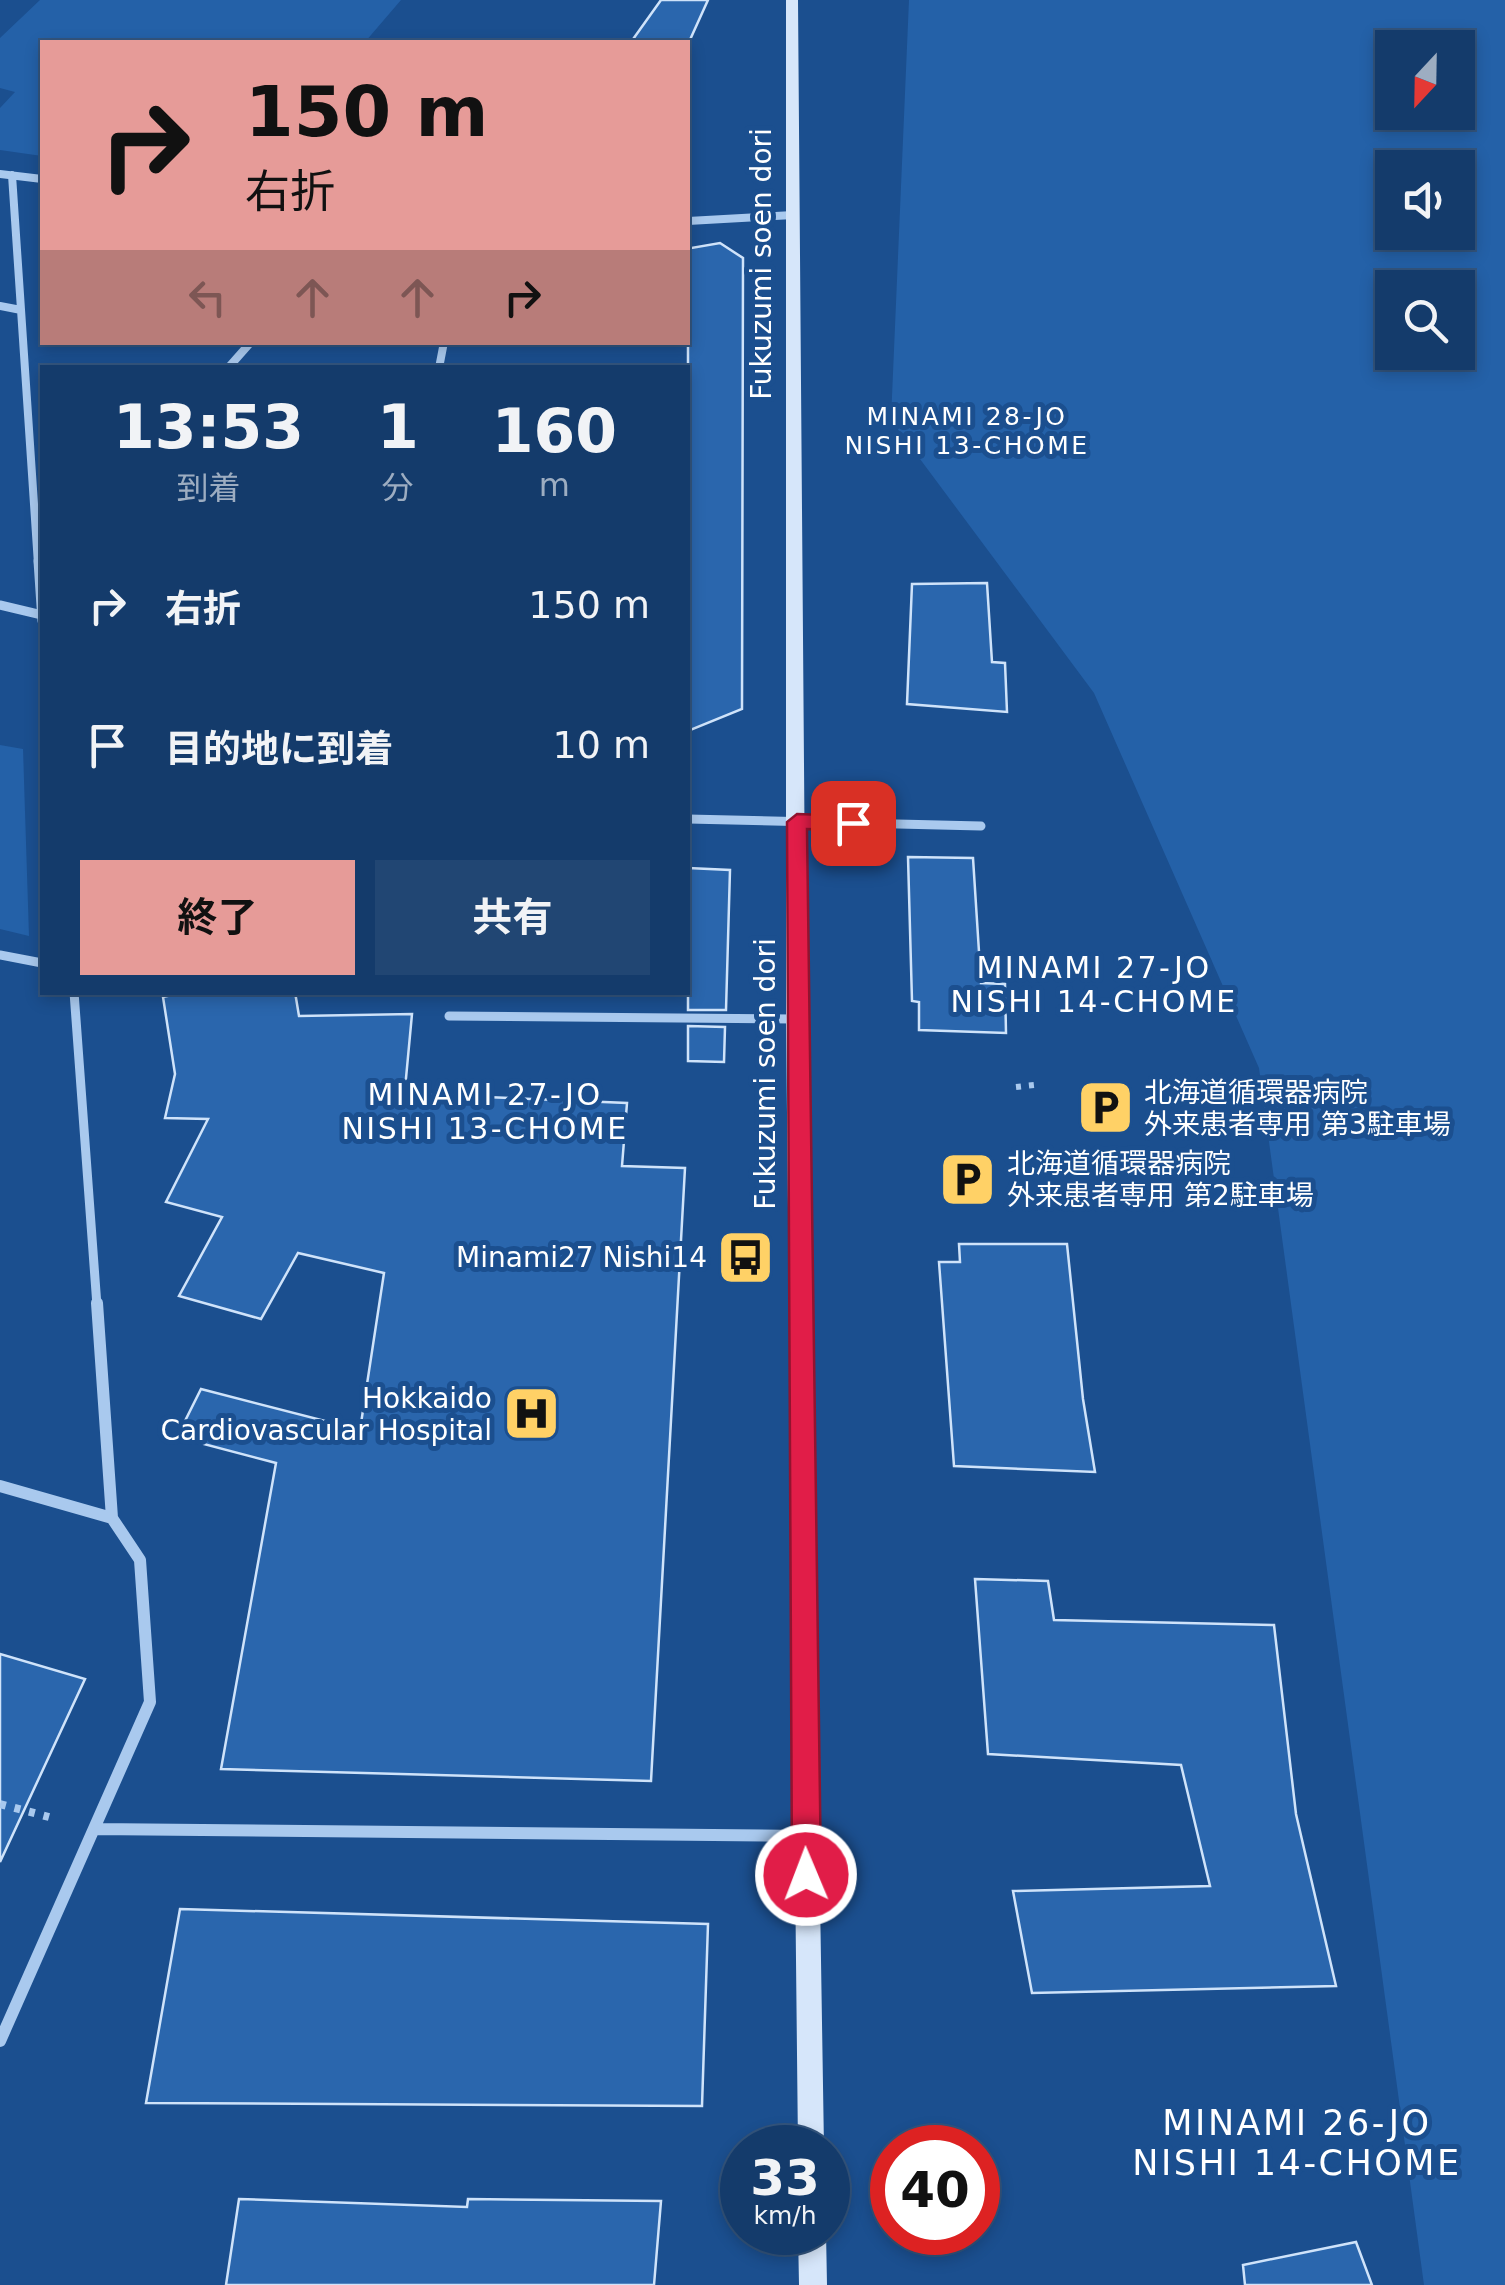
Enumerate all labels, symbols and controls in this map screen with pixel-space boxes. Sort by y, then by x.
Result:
north arrow [1375,30,1475,130]
map controls [1375,30,1475,370]
text: 150 m [245,71,488,153]
icon: right [80,80,210,210]
street label: Fukuzumi soen dori [745,128,778,400]
button: sound [1375,150,1475,250]
text: 右折 [245,165,335,218]
icon: left [180,270,235,325]
icon: ahead [285,270,340,325]
icon: ahead [390,270,445,325]
icon: right [495,270,550,325]
button: search [1375,270,1475,370]
text: 13:53 [113,392,304,462]
text: 1 [377,392,419,462]
text: 160 [492,396,617,466]
district label: MINAMI 28-JO NISHI 13-CHOME [844,402,1090,460]
text: m [539,466,570,504]
text: 到着 [176,469,241,507]
text: 分 [382,469,414,507]
icon: right [80,578,135,633]
text: 150 m [528,583,650,627]
text: 右折 [165,587,241,631]
icon: arrive [80,718,135,773]
text: 10 m [553,723,650,767]
text: 目的地に到着 [165,727,393,771]
pin [811,781,896,866]
icon: arrive [826,796,881,851]
button: 終了 [80,860,355,975]
button: 共有 [375,860,650,975]
street label: Fukuzumi soen dori [749,938,782,1210]
district label: MINAMI 27-JO NISHI 14-CHOME [950,950,1238,1019]
place label: 北海道循環器病院 外来患者専用 第3駐車場 [1144,1076,1451,1141]
district label: MINAMI 27-JO NISHI 13-CHOME [341,1077,629,1146]
parking icon: 北海道循環器病院 外来患者専用 第3駐車場 [1075,1078,1135,1138]
place label: 北海道循環器病院 外来患者専用 第2駐車場 [1007,1147,1314,1212]
parking icon: 北海道循環器病院 外来患者専用 第2駐車場 [938,1149,998,1209]
bus stop icon: Minami27 Nishi14 [716,1227,776,1287]
place label: Minami27 Nishi14 [456,1241,707,1274]
place label: Hokkaido Cardiovascular Hospital [161,1382,492,1447]
hospital icon: Hokkaido Cardiovascular Hospital [501,1384,561,1444]
position arrow [754,1823,858,1927]
district label: MINAMI 26-JO NISHI 14-CHOME [1132,2103,1462,2183]
speed limit sign: 40 [870,2125,1000,2255]
text: 33 [750,2149,820,2207]
text: km/h [753,2201,817,2230]

